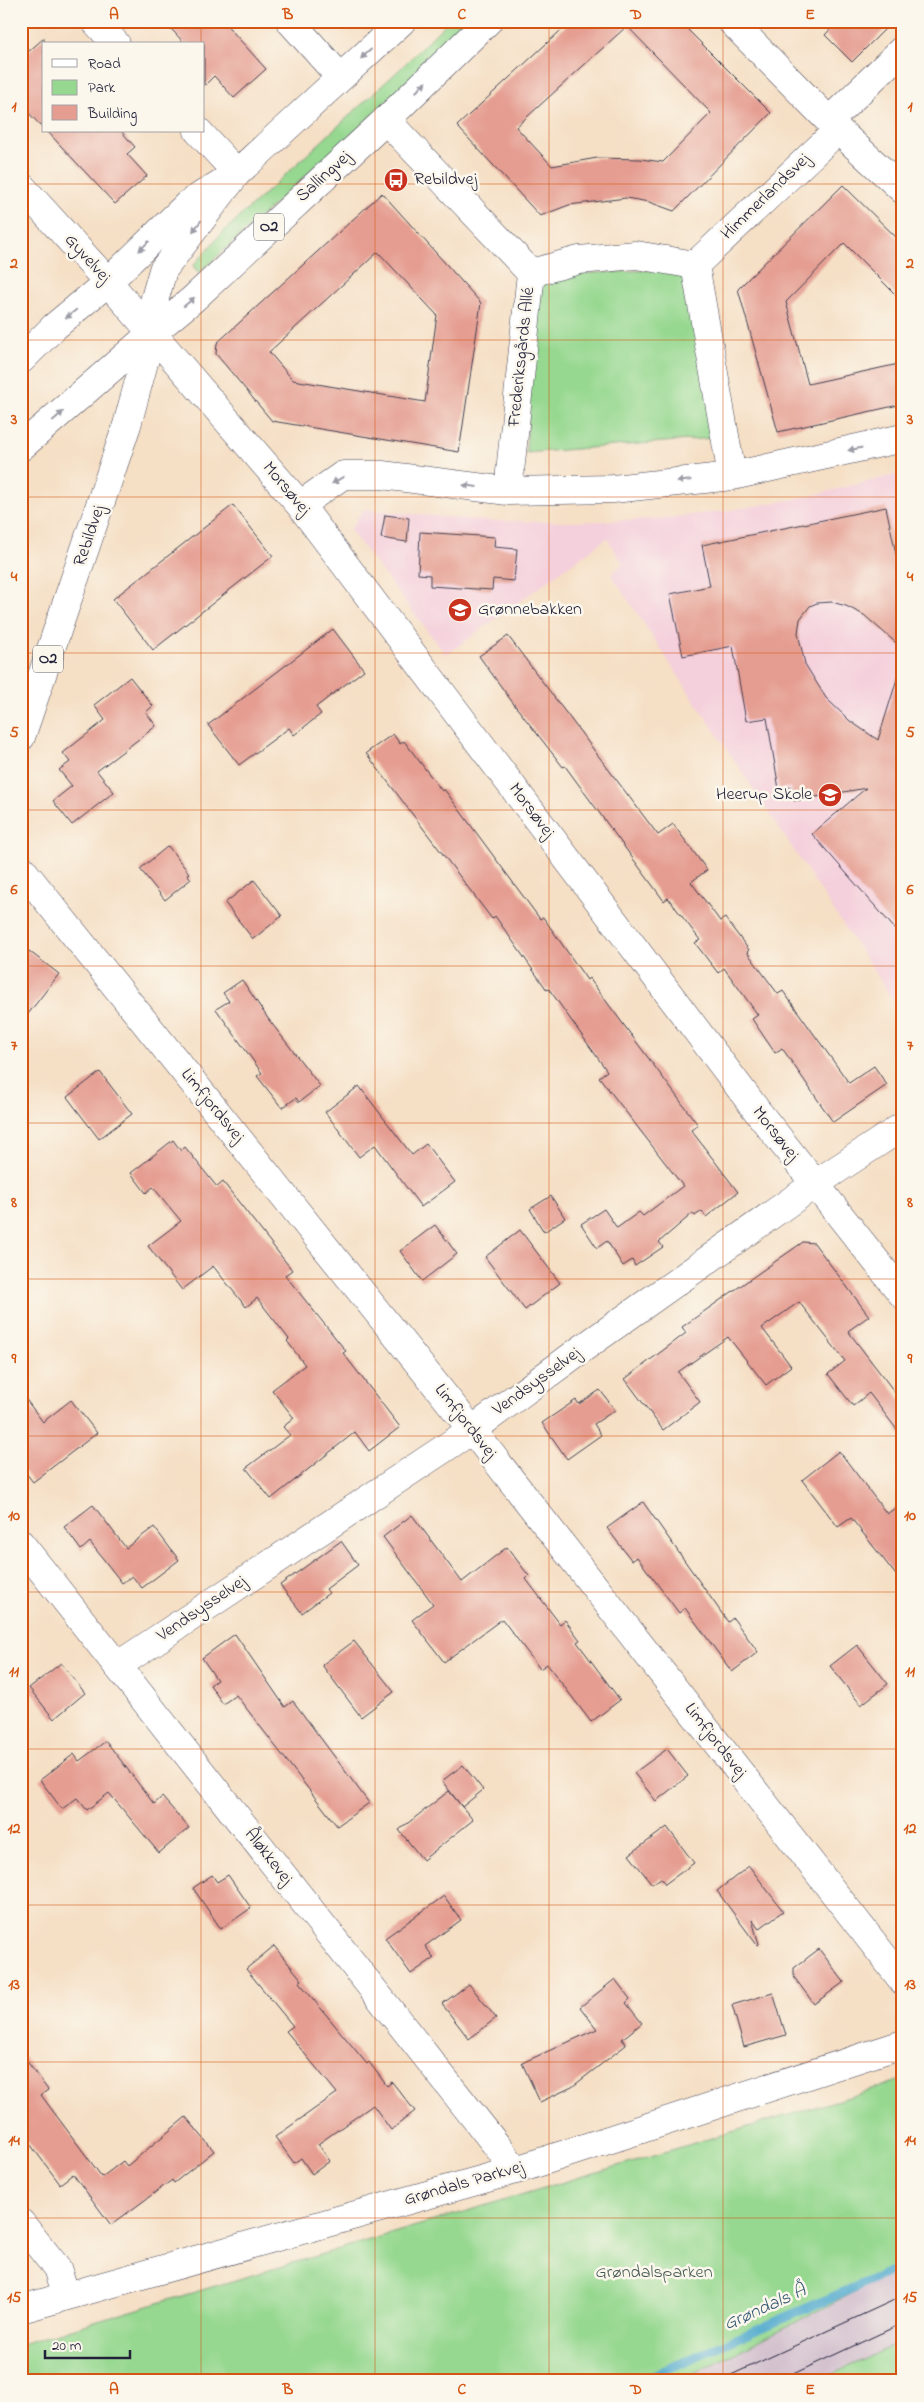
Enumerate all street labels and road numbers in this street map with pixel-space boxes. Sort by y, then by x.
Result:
street label: Sallingvej [291,145,358,210]
street label: Himmerlandsvej [715,147,817,246]
road number: O2 [254,213,284,240]
street label: Gyvelvej [58,228,117,290]
street label: Frederiksgårds Allé [502,285,543,429]
street label: Morsøvej [256,456,317,522]
street label: Rebildvej [67,502,113,570]
road number: O2 [33,646,63,672]
street label: Morsøvej [501,778,561,845]
street label: Limfjordsvej [174,1063,250,1149]
street label: Morsøvej [745,1101,805,1167]
street label: Vendsysselvej [487,1341,587,1423]
street label: Limfjordsvej [427,1379,503,1465]
street label: Vendsysselvej [151,1569,252,1649]
street label: Limfjordsvej [677,1698,753,1784]
street label: Åløkkevej [237,1823,299,1891]
street label: Grøndals Parkvej [401,2154,527,2213]

